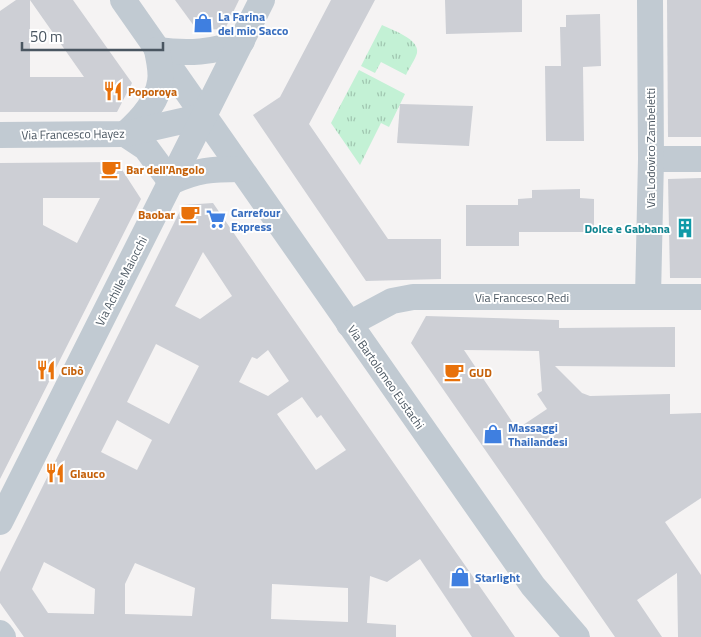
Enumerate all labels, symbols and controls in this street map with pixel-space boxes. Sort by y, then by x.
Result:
place label: La Farina del mio Sacco [218,7,288,40]
shop icon: La Farina del mio Sacco [192,12,214,34]
scale bar [22,20,164,52]
text: 50 m [30,25,63,48]
restaurant icon: Poporoya [102,80,124,102]
place label: Poporoya [128,82,177,101]
street label: Via Lodovico Zambeletti [641,88,660,208]
street label: Via Francesco Hayez [21,124,125,144]
cafe icon: Bar dell'Angolo [100,158,122,180]
place label: Bar dell'Angolo [126,160,205,179]
cafe icon: Baobar [179,203,201,225]
place label: Carrefour Express [231,203,281,236]
place label: Baobar [138,205,176,224]
supermarket icon: Carrefour Express [205,208,227,230]
building icon: Dolce e Gabbana [674,217,696,239]
place label: Dolce e Gabbana [584,219,670,238]
street label: Via Achille Maiocchi [90,233,152,329]
street label: Via Francesco Redi [475,288,569,307]
street label: Via Bartolomeo Eustachi [343,321,429,433]
restaurant icon: Cibò [35,359,57,381]
place label: Cibò [61,361,84,380]
cafe icon: GUD [443,361,465,383]
place label: GUD [469,363,492,382]
place label: Massaggi Thailandesi [508,418,568,451]
shop icon: Massaggi Thailandesi [482,423,504,445]
restaurant icon: Glauco [44,462,66,484]
place label: Glauco [70,464,105,483]
shop icon: Starlight [449,566,471,588]
place label: Starlight [475,568,521,587]

